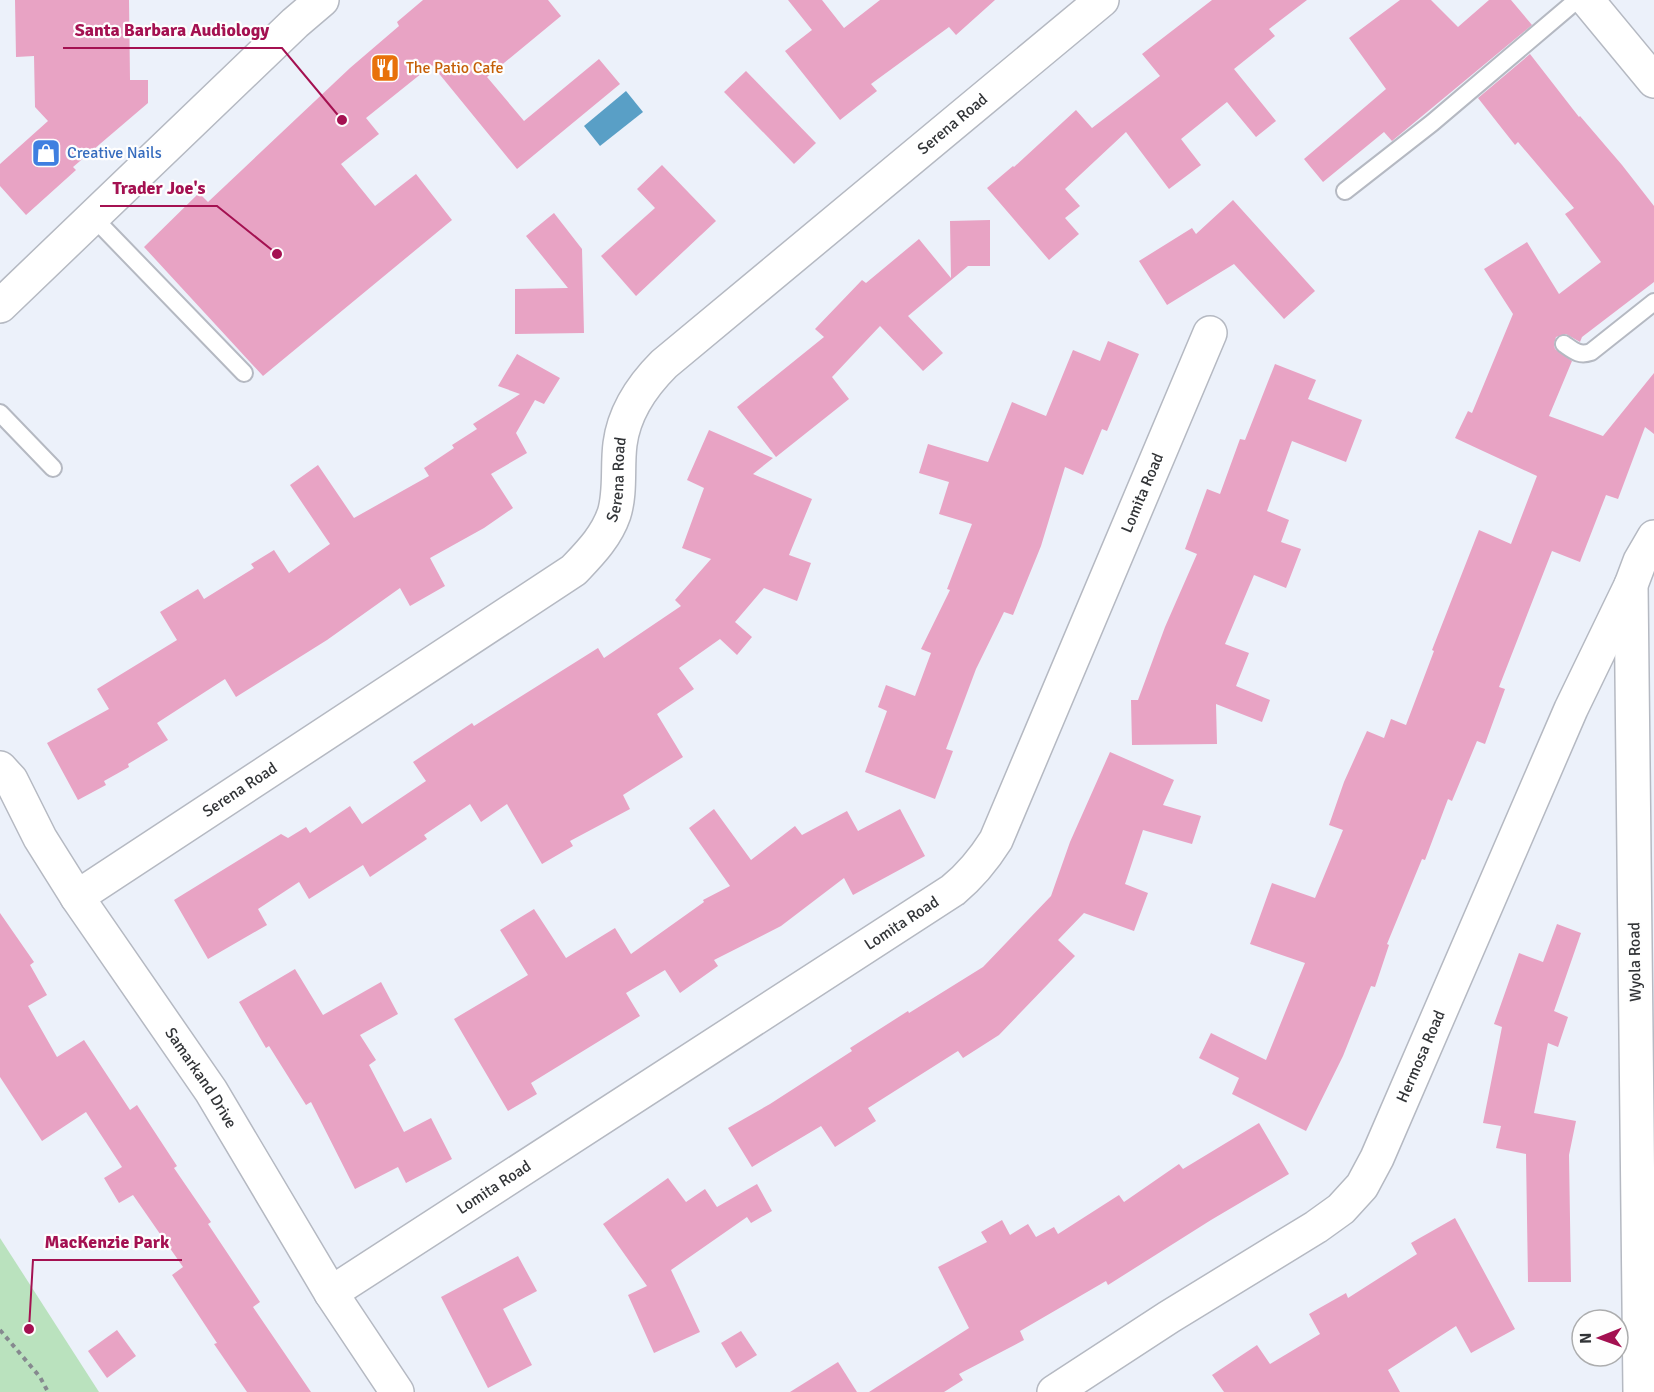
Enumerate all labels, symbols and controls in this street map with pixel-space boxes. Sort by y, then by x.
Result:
callout: Santa Barbara Audiology [63,12,282,48]
text: Santa Barbara Audiology [75,19,269,41]
restaurant icon: The Patio Cafe [369,52,401,84]
place label: The Patio Cafe [406,58,504,78]
street label: Serena Road [914,89,992,159]
shop icon: Creative Nails [30,137,62,169]
place label: Creative Nails [67,143,162,163]
callout: Trader Joe's [100,170,217,206]
text: Trader Joe's [112,177,206,199]
street label: Serena Road [602,436,631,525]
street label: Lomita Road [1117,450,1168,536]
street label: Serena Road [199,758,281,822]
street label: Lomita Road [861,892,943,955]
street label: Wyola Road [1624,922,1646,1002]
street label: Hermosa Road [1392,1007,1450,1106]
street label: Samarkand Drive [160,1024,241,1132]
street label: Lomita Road [453,1156,535,1219]
callout: MacKenzie Park [33,1224,182,1260]
text: MacKenzie Park [45,1231,170,1253]
north arrow [1570,1308,1630,1368]
text: N [1576,1333,1596,1344]

